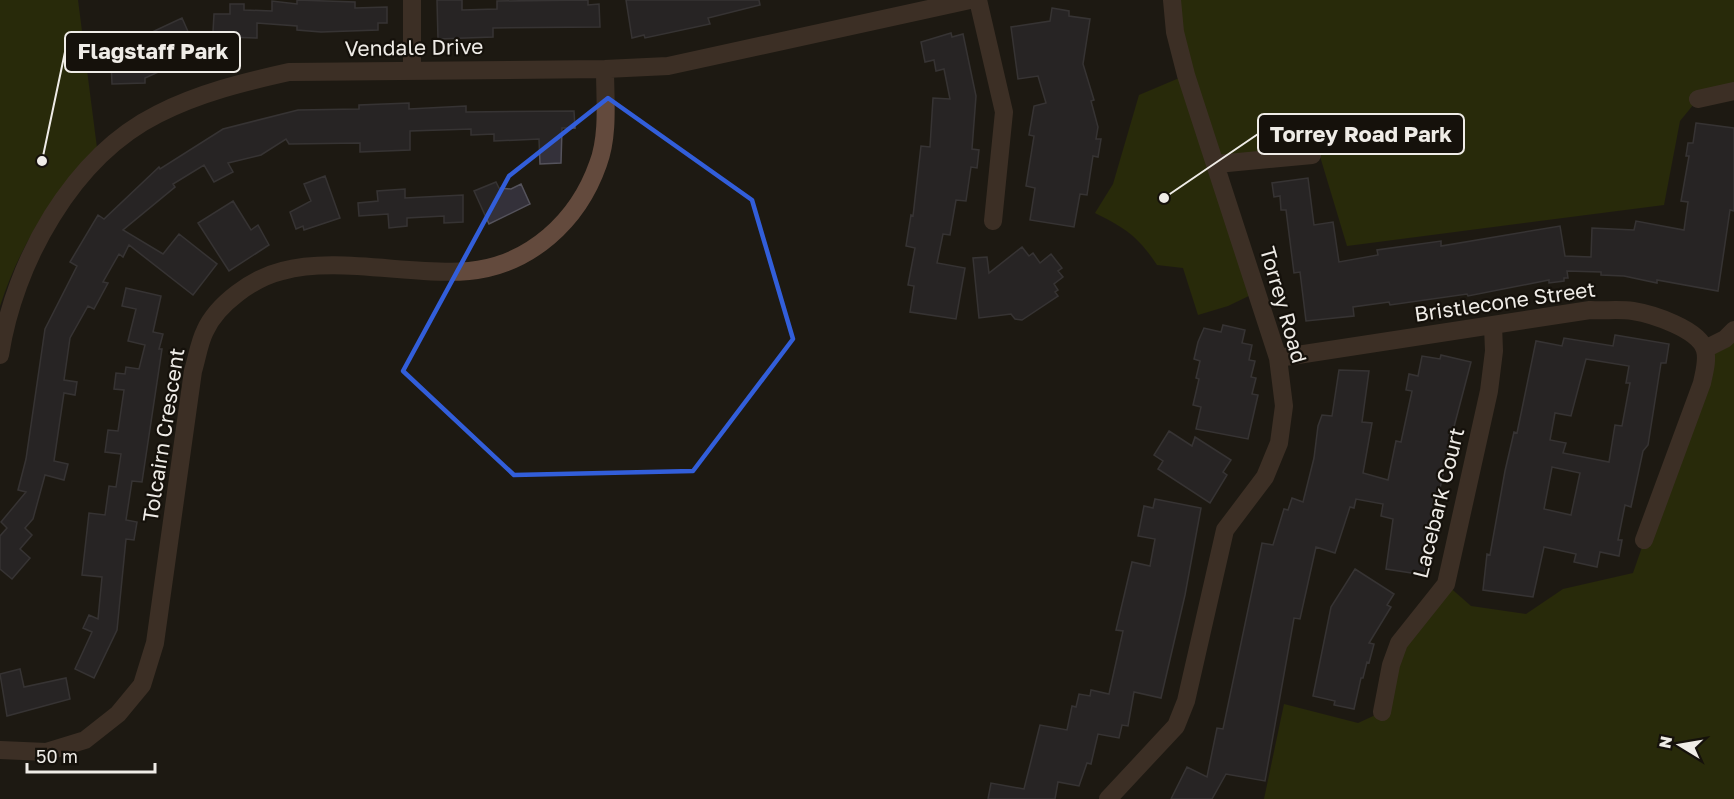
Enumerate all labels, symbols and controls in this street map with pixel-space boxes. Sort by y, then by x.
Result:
callout: Flagstaff Park [65,32,240,72]
street label: Vendale Drive [344,33,484,61]
text: Flagstaff Park [77,37,229,64]
callout: Torrey Road Park [1258,114,1464,154]
text: Torrey Road Park [1270,120,1452,147]
street label: Torrey Road [1255,243,1313,366]
street label: Bristlecone Street [1413,275,1597,327]
street label: Tolcairn Crescent [136,346,190,524]
street label: Lacebark Court [1407,425,1469,581]
north arrow [1650,715,1710,775]
text: N [1654,734,1676,750]
scale bar [27,736,154,774]
text: 50 m [36,745,78,767]

